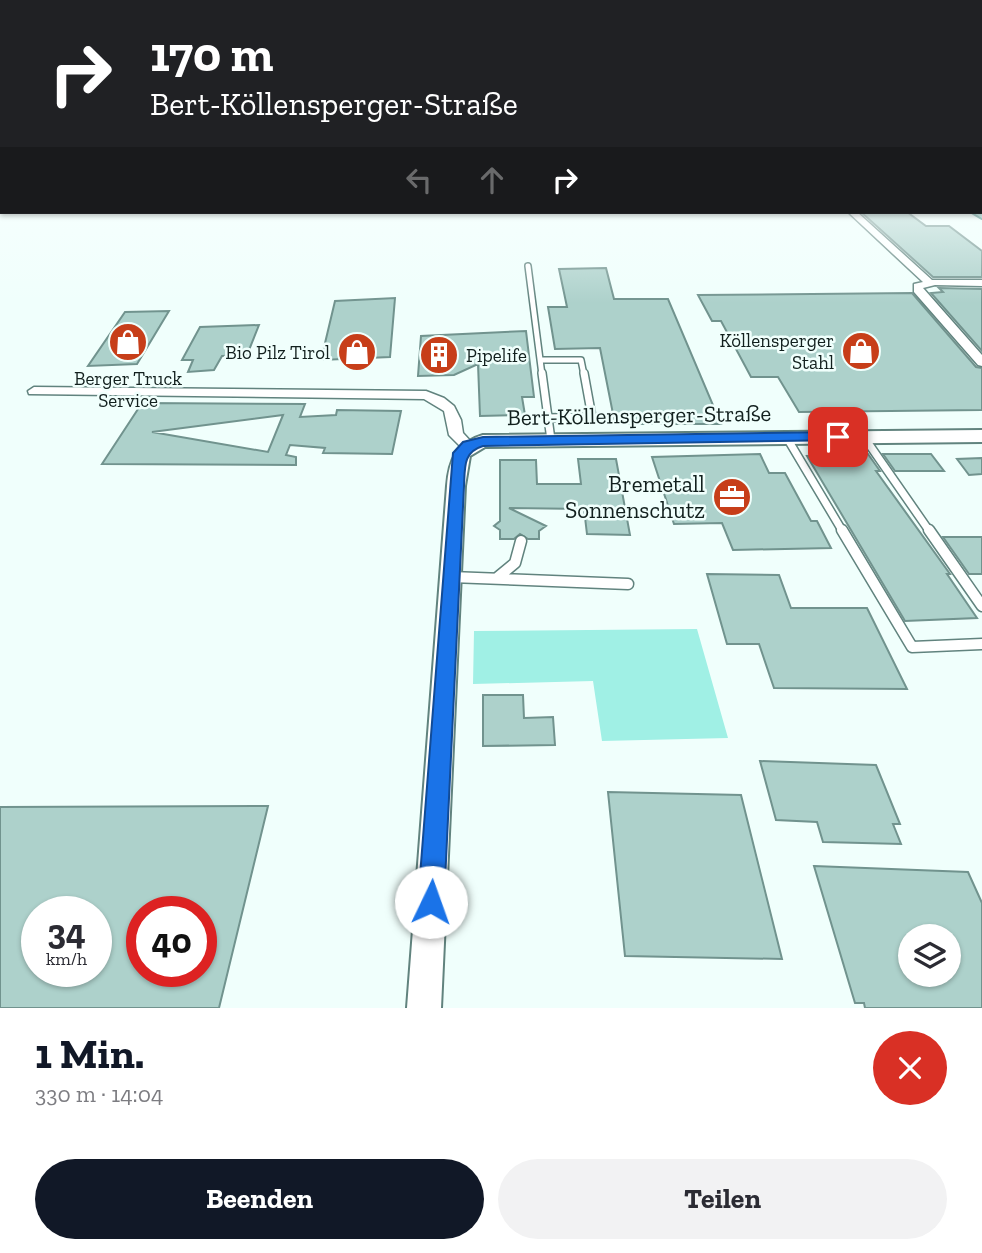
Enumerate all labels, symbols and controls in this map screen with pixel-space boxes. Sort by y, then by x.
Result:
text: 170 m [150,25,273,84]
icon: right [35,28,126,119]
text: Bert-Köllensperger-Straße [150,85,518,123]
icon: left [400,161,438,199]
icon: ahead [473,161,511,199]
icon: right [546,161,584,199]
shop icon: Berger Truck Service [107,321,149,363]
place label: Köllensperger Stahl [720,329,834,374]
shop icon: Köllensperger Stahl [840,330,882,372]
shop icon: Bio Pilz Tirol [336,331,378,373]
building icon: Pipelife [418,334,460,376]
place label: Bio Pilz Tirol [225,341,330,364]
place label: Pipelife [466,344,527,367]
place label: Berger Truck Service [74,367,182,412]
street label: Bert-Köllensperger-Straße [507,399,771,431]
pin [808,407,868,467]
icon: arrive [819,418,857,456]
place label: Bremetall Sonnenschutz [565,470,705,524]
office icon: Bremetall Sonnenschutz [711,476,753,518]
position arrow [394,865,468,939]
speed limit sign: 40 [126,896,217,987]
text: 34 [47,911,86,953]
map controls [898,924,961,987]
button: layers [898,924,961,987]
text: km/h [46,948,87,970]
text: 1 Min. [35,1028,144,1079]
button: close [873,1031,947,1105]
text: 330 m · 14:04 [35,1080,163,1108]
button: Beenden [35,1159,484,1239]
button: Teilen [498,1159,947,1239]

